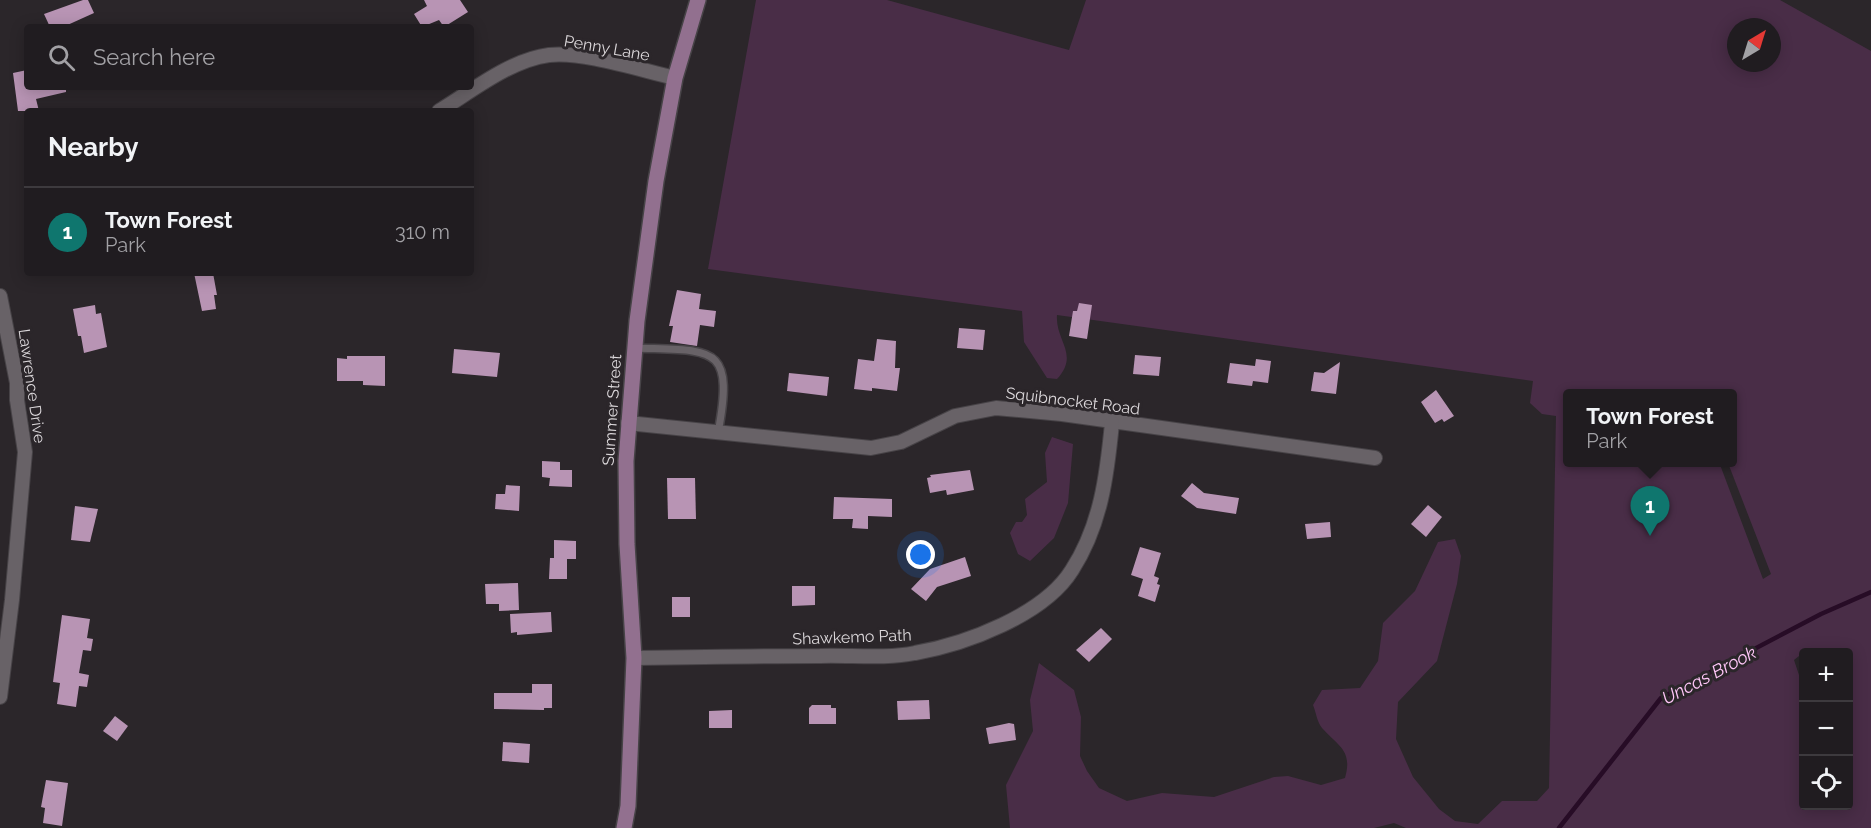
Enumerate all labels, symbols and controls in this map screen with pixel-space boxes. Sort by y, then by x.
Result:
north arrow [1727,18,1781,72]
search box [24,24,474,90]
street label: Penny Lane [563,31,651,65]
icon: search [45,41,78,74]
text: Search here [93,44,215,70]
text: Nearby [48,132,138,162]
text: Town Forest [105,207,233,233]
text: 1 [63,220,72,244]
text: 310 m [395,220,450,244]
text: Park [105,233,146,257]
street label: Lawrence Drive [15,328,49,444]
street label: Summer Street [599,353,625,466]
street label: Squibnocket Road [1005,383,1141,419]
popup [1563,389,1737,467]
text: Town Forest [1586,403,1714,429]
text: Park [1586,429,1627,453]
pin: 1 [1630,486,1670,536]
your location [906,540,935,569]
street label: Shawkemo Path [792,625,912,649]
water label: Uncas Brook [1658,641,1760,709]
map controls [1799,648,1853,810]
button: + [1799,648,1853,702]
button: − [1799,702,1853,756]
button: locate [1799,756,1853,810]

